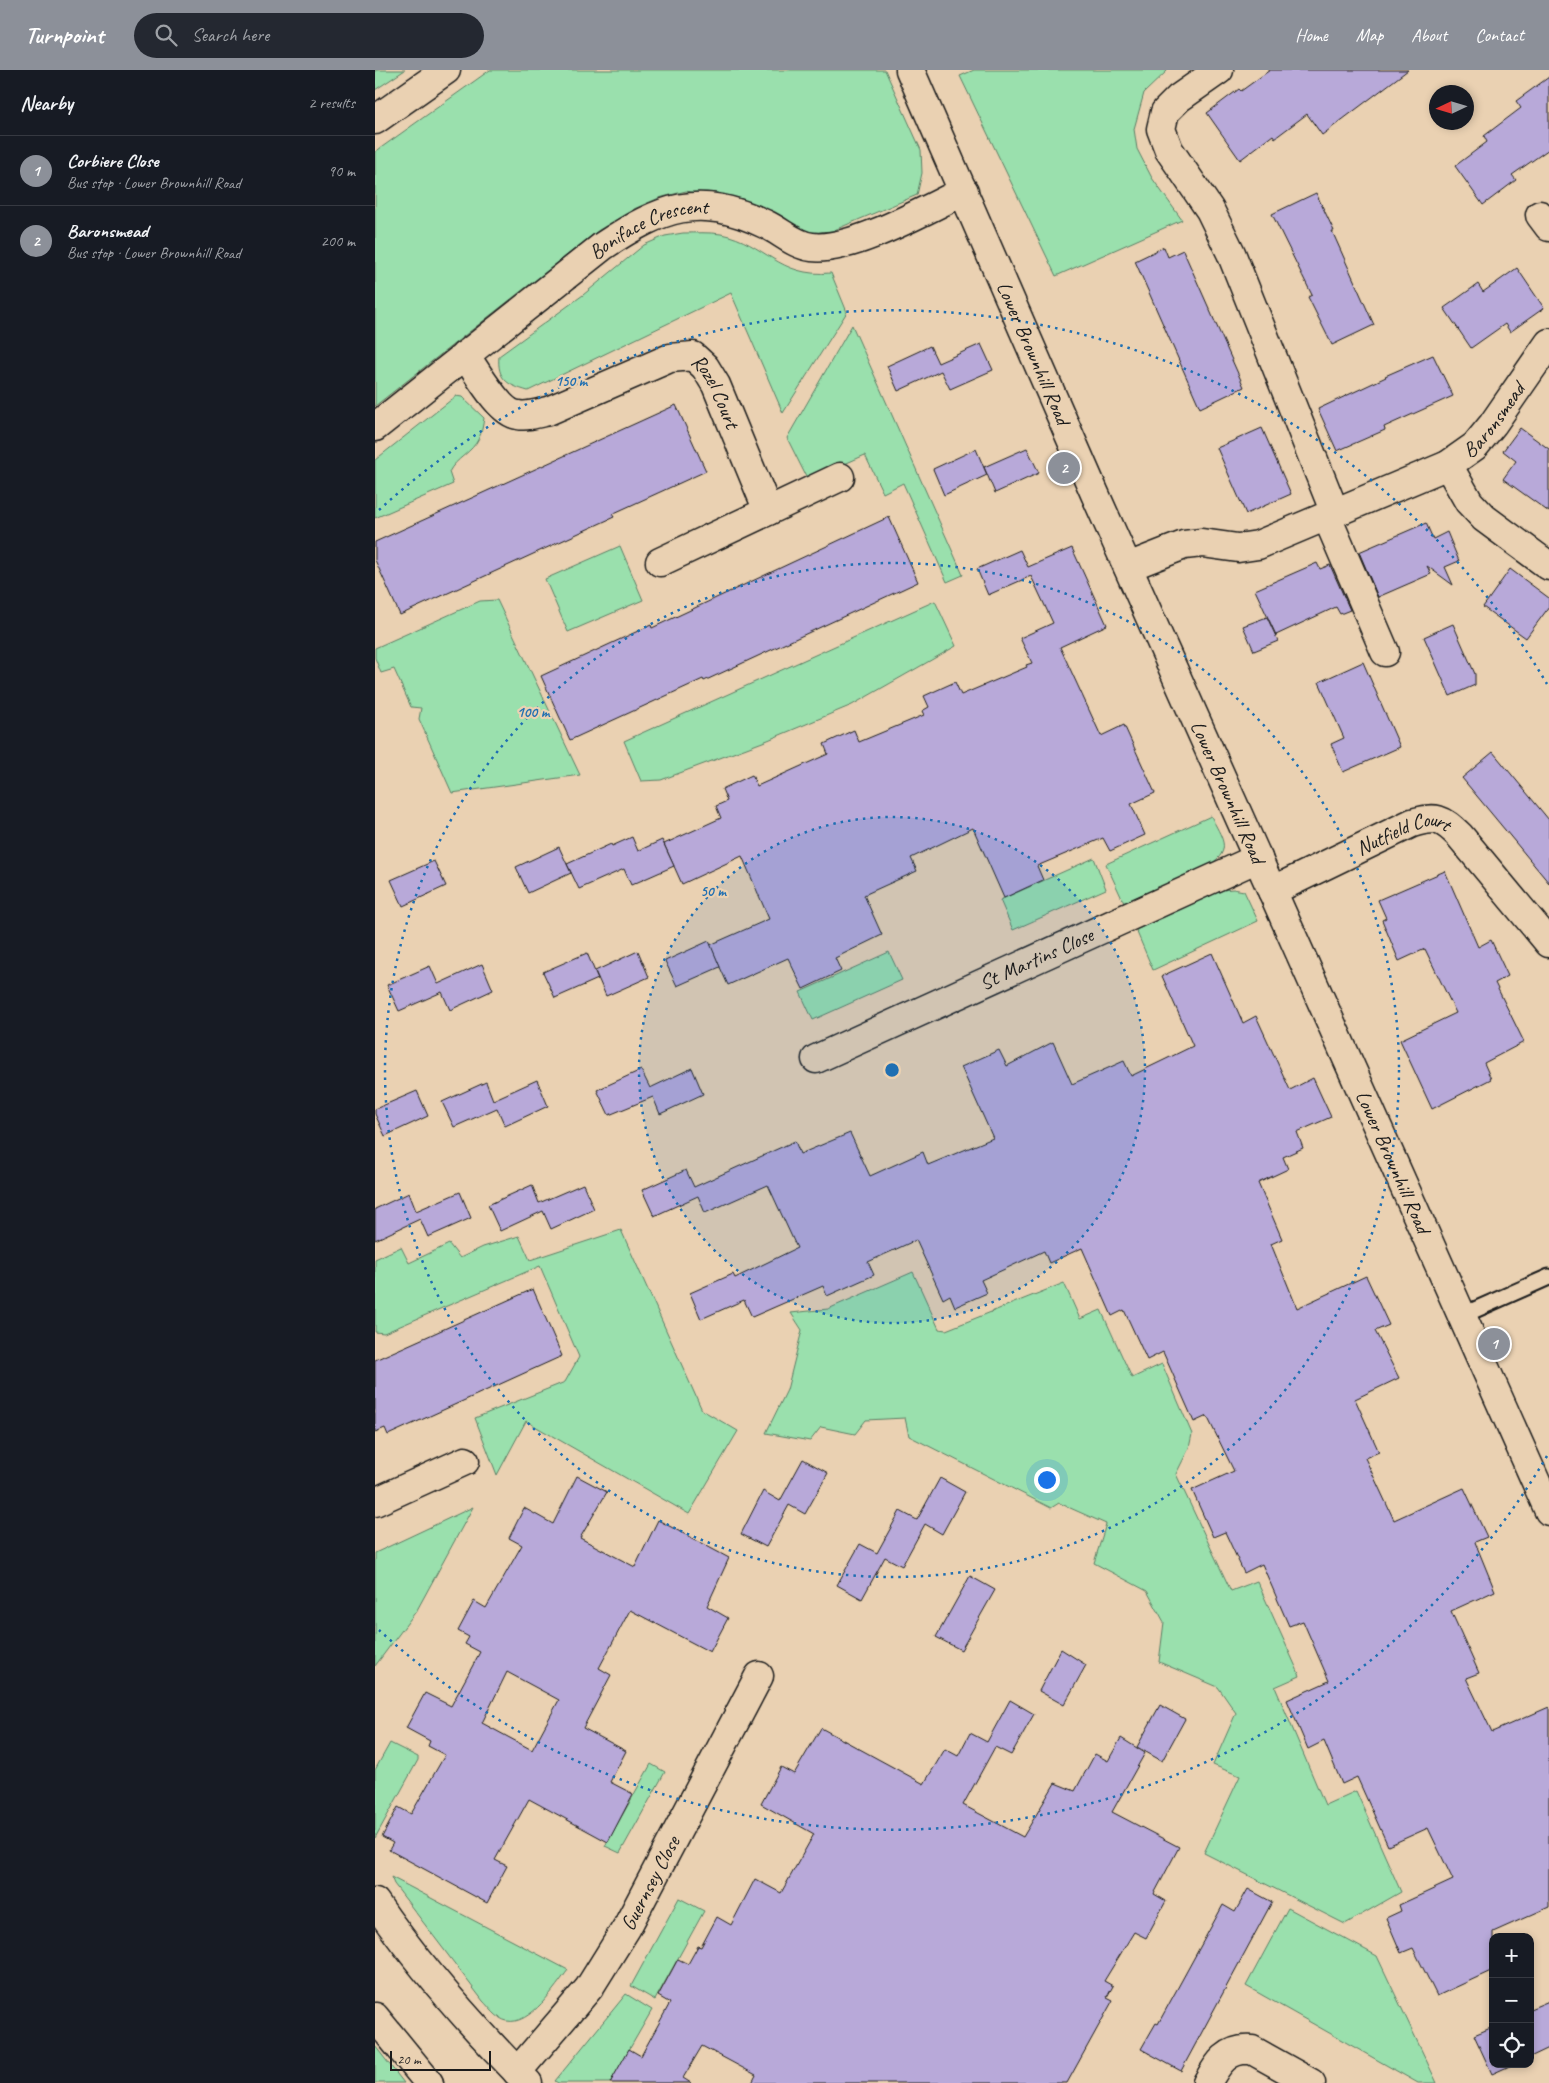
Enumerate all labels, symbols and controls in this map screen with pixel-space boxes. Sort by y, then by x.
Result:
search box [134,13,484,58]
text: Turnpoint [25,20,104,50]
icon: search [152,21,180,49]
text: Search here [192,23,269,47]
text: Home [1295,24,1328,46]
text: Map [1356,24,1383,46]
text: About [1411,24,1447,46]
text: Contact [1475,24,1524,46]
north arrow [1429,85,1474,130]
text: Nearby [20,90,73,116]
text: 2 results [308,93,355,113]
text: Corbiere Close [67,149,159,173]
text: 1 [32,161,40,181]
text: 90 m [328,161,355,181]
text: Bus stop · Lower Brownhill Road [67,173,241,193]
street label: Boniface Crescent [584,194,711,265]
text: Baronsmead [67,219,148,243]
text: 2 [32,231,40,251]
text: 200 m [321,231,355,251]
text: Bus stop · Lower Brownhill Road [67,243,241,263]
street label: Lower Brownhill Road [991,278,1077,431]
street label: Rozel Court [686,348,746,434]
text: 150 m [555,372,589,391]
street label: Baronsmead [1458,375,1533,463]
pin: 2 [1048,449,1080,487]
text: 100 m [517,703,551,722]
street label: Lower Brownhill Road [1185,717,1272,870]
street label: Nutfield Court [1352,806,1458,861]
text: 50 m [700,882,727,901]
street label: St Martins Close [975,921,1099,996]
centre of rings [883,1061,901,1079]
street label: Lower Brownhill Road [1350,1086,1437,1240]
pin: 1 [1478,1325,1510,1363]
your location [1034,1467,1060,1493]
street label: Guernsey Close [615,1831,686,1935]
map controls [1489,1933,1534,2068]
button: + [1489,1933,1534,1978]
button: − [1489,1978,1534,2023]
button: locate [1489,2023,1534,2068]
scale bar [390,2048,491,2071]
text: 20 m [397,2051,421,2068]

